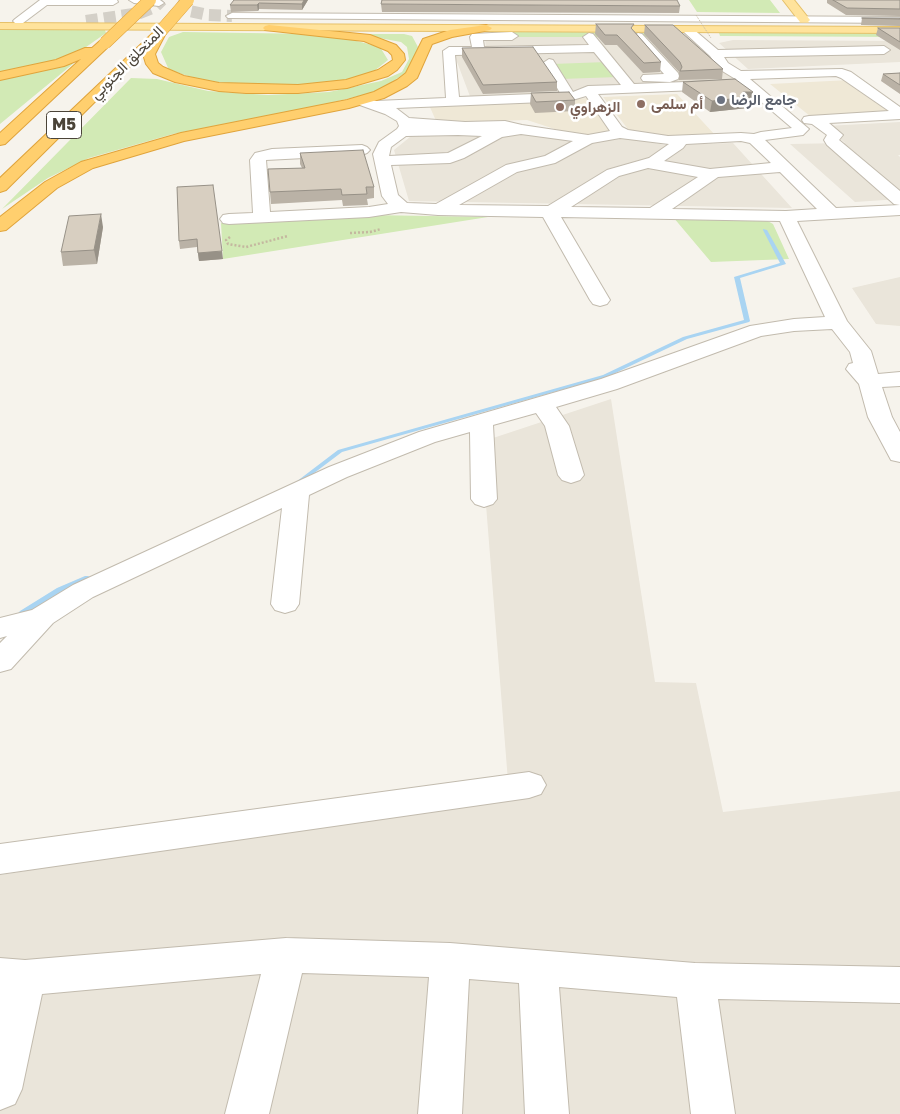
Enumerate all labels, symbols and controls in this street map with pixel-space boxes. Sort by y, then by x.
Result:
street label: المتحلق الجنوبي [87,23,167,103]
place label: جامع الرضا [731,91,796,109]
marker: جامع الرضا [715,94,727,106]
place label: أم سلمى [651,95,703,113]
place label: الزهراوي [570,98,620,116]
marker: أم سلمى [635,98,647,110]
marker: الزهراوي [554,101,566,113]
road number: M5 [46,112,82,138]

